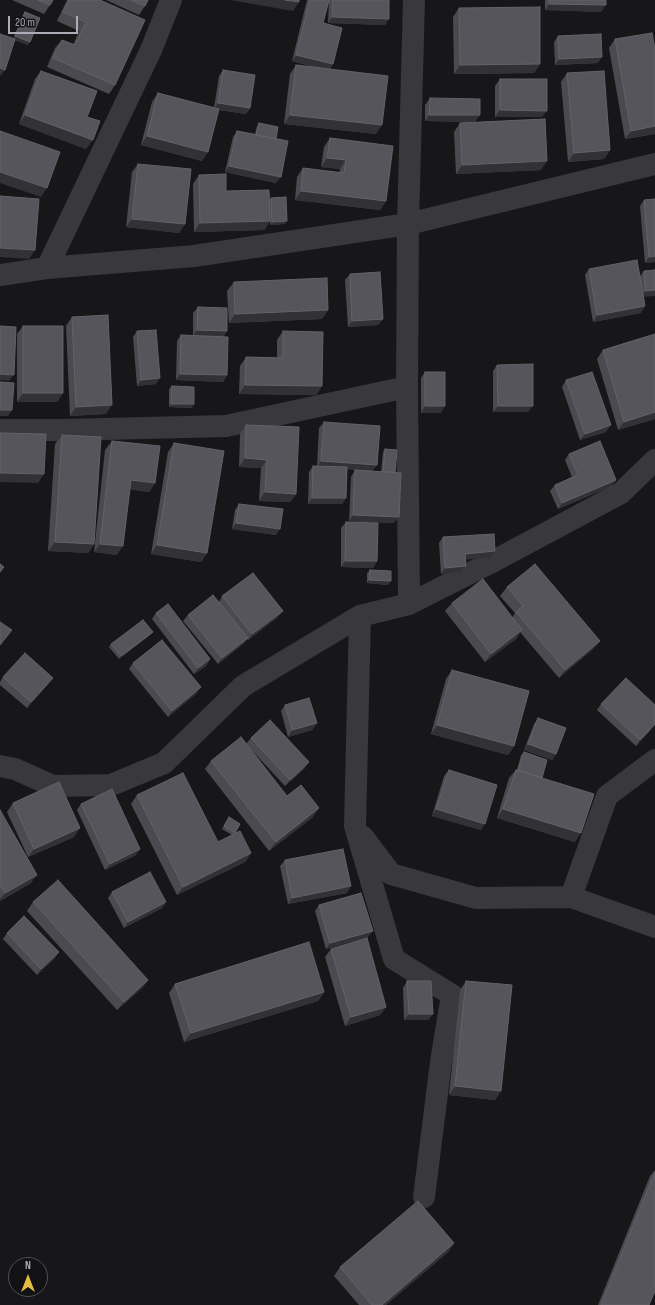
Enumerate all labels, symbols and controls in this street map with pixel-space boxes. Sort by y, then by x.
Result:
scale bar [10,8,80,34]
text: 20 m [15,15,35,30]
north arrow [8,1257,48,1297]
text: N [25,1259,31,1272]

